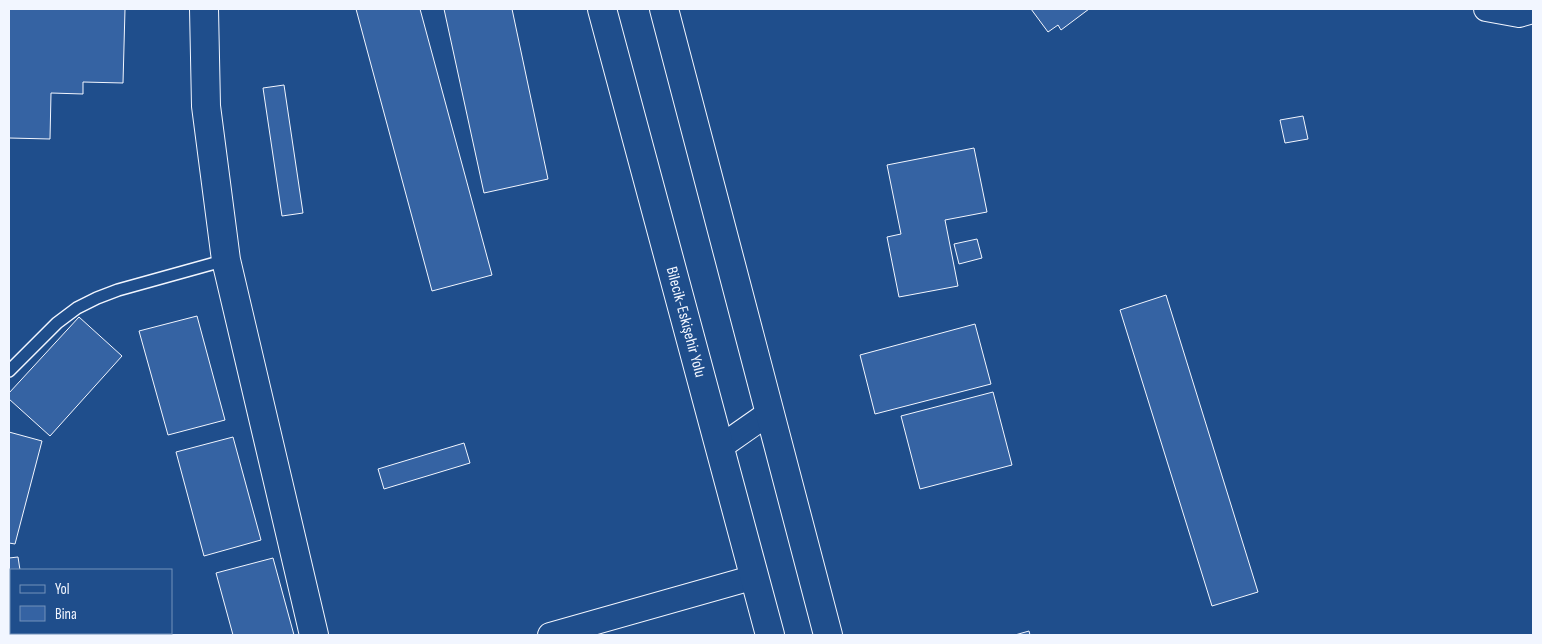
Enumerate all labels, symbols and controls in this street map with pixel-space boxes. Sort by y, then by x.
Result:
street label: Bilecik-Eskişehir Yolu [662,265,710,379]
legend [10,569,172,634]
text: Yol [55,580,70,599]
text: Bina [55,605,77,624]

